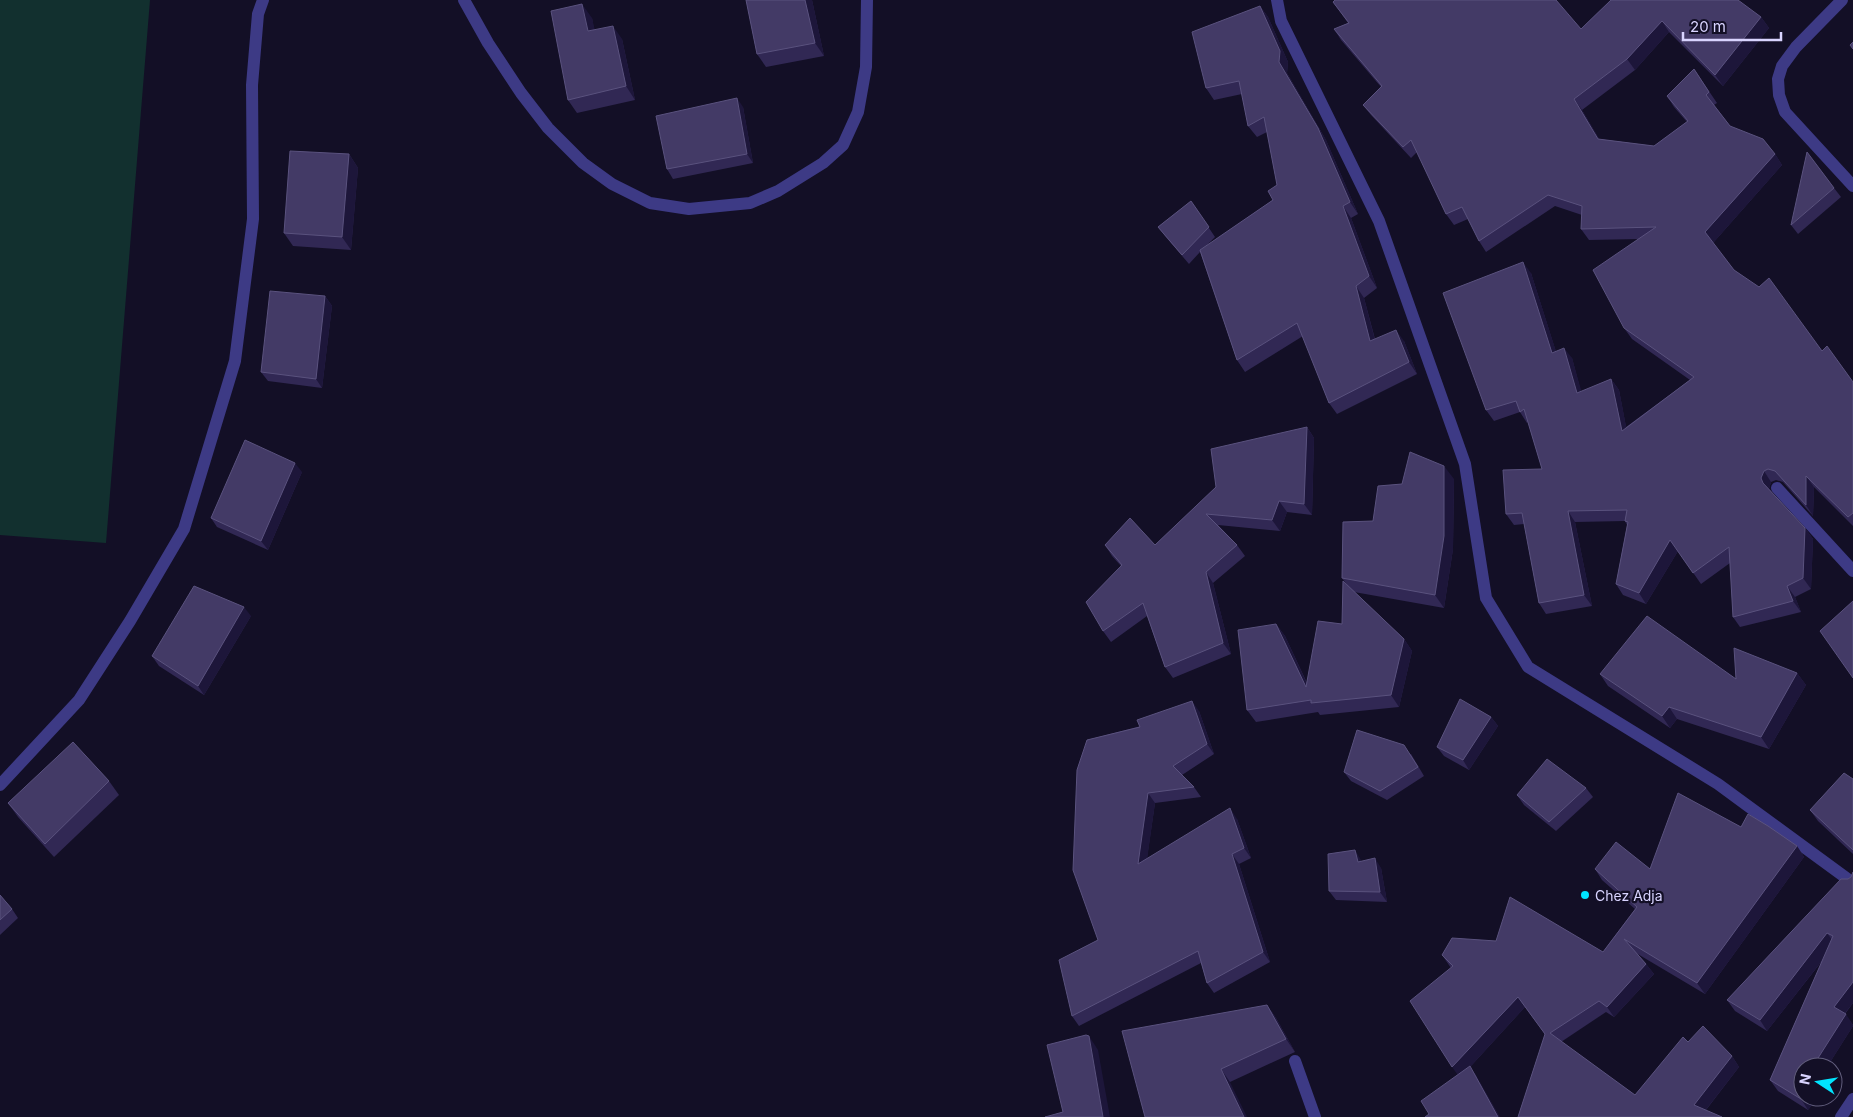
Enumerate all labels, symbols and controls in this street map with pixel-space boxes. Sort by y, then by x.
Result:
scale bar [1683,10,1780,42]
text: 20 m [1690,17,1726,36]
place label: Chez Adja [1595,887,1663,904]
marker: Chez Adja [1579,889,1591,901]
north arrow [1793,1057,1843,1107]
text: N [1795,1072,1814,1086]

